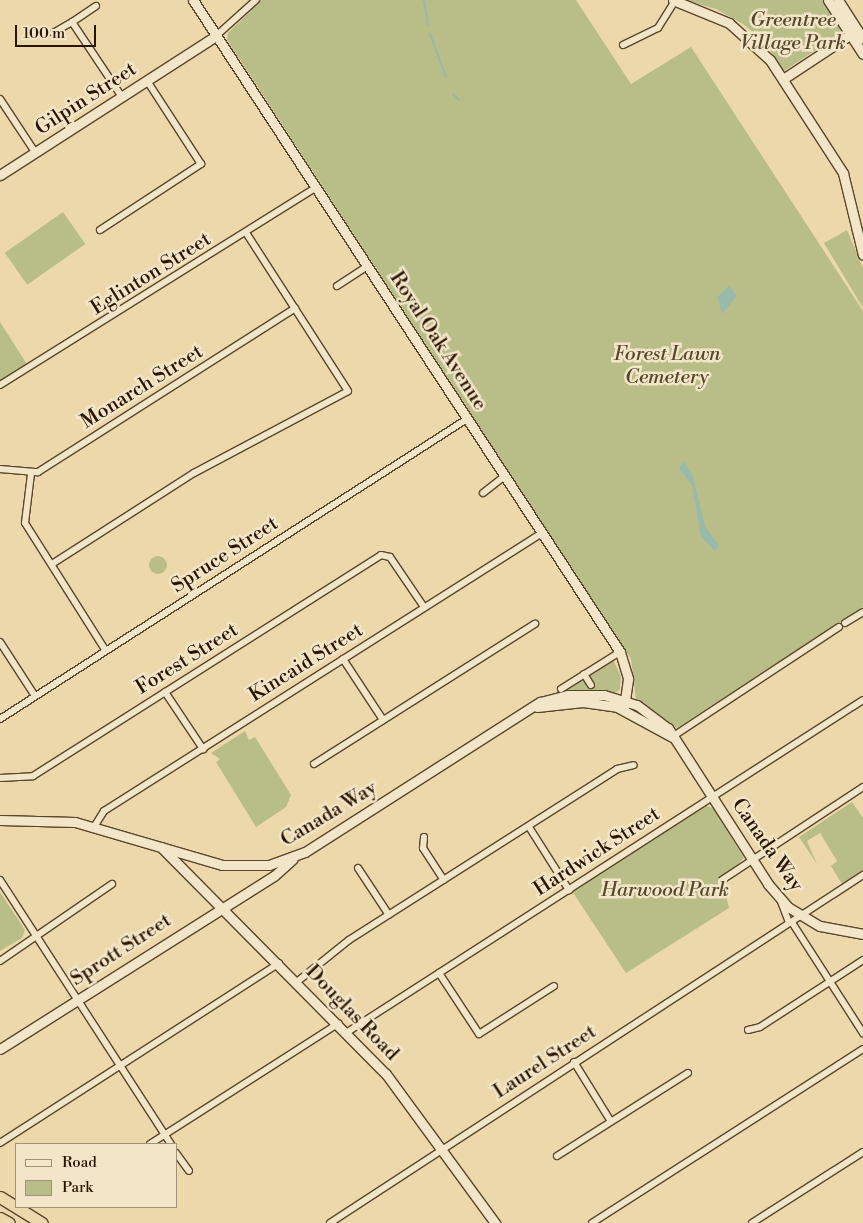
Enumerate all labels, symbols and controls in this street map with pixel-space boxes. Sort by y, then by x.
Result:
park label: Greentree Village Park [740,8,846,55]
scale bar [18,15,99,47]
text: 100 m [23,24,65,43]
street label: Gilpin Street [31,57,141,141]
street label: Eglinton Street [87,228,215,320]
street label: Royal Oak Avenue [384,267,492,415]
street label: Monarch Street [76,340,208,434]
park label: Forest Lawn Cemetery [614,342,720,389]
street label: Spruce Street [167,512,283,598]
street label: Forest Street [131,618,243,700]
street label: Kincaid Street [245,618,367,708]
street label: Canada Way [277,776,381,852]
street label: Canada Way [726,794,808,896]
street label: Hardwick Street [529,802,665,902]
park label: Harwood Park [601,878,729,902]
street label: Sprott Street [66,909,176,991]
street label: Douglas Road [300,960,404,1066]
street label: Laurel Street [489,1020,601,1104]
legend [15,1143,178,1208]
text: Road [62,1153,97,1172]
text: Park [62,1178,93,1197]

